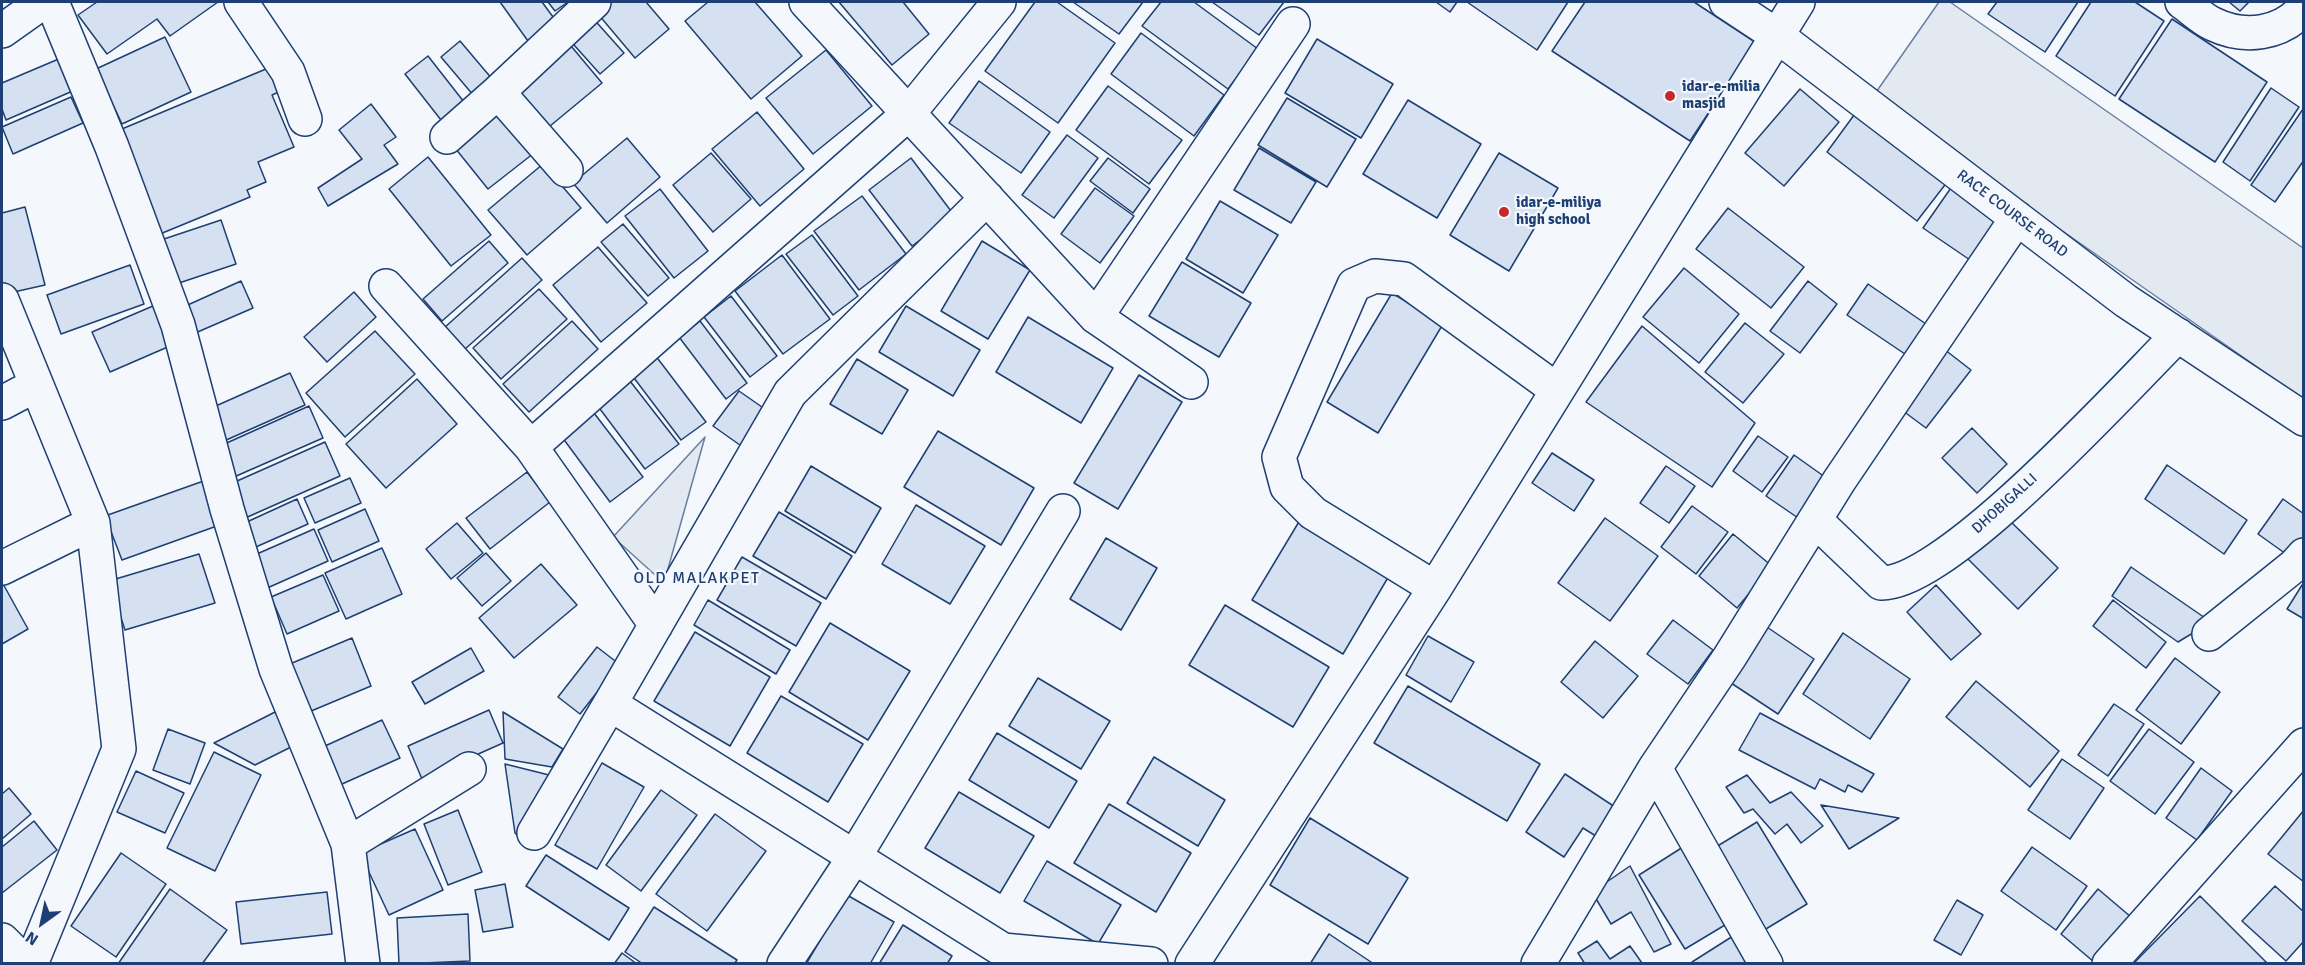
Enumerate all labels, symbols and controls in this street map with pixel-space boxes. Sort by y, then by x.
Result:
place label: idar-e-milia masjid [1682,78,1760,113]
marker: idar-e-milia masjid [1663,89,1677,103]
street label: RACE COURSE ROAD [1953,166,2071,262]
place label: idar-e-miliya high school [1516,194,1601,229]
marker: idar-e-miliya high school [1497,205,1511,219]
street label: DHOBIGALLI [1969,470,2041,538]
district label: OLD MALAKPET [634,569,760,589]
north arrow [12,893,72,953]
text: N [22,927,42,950]

